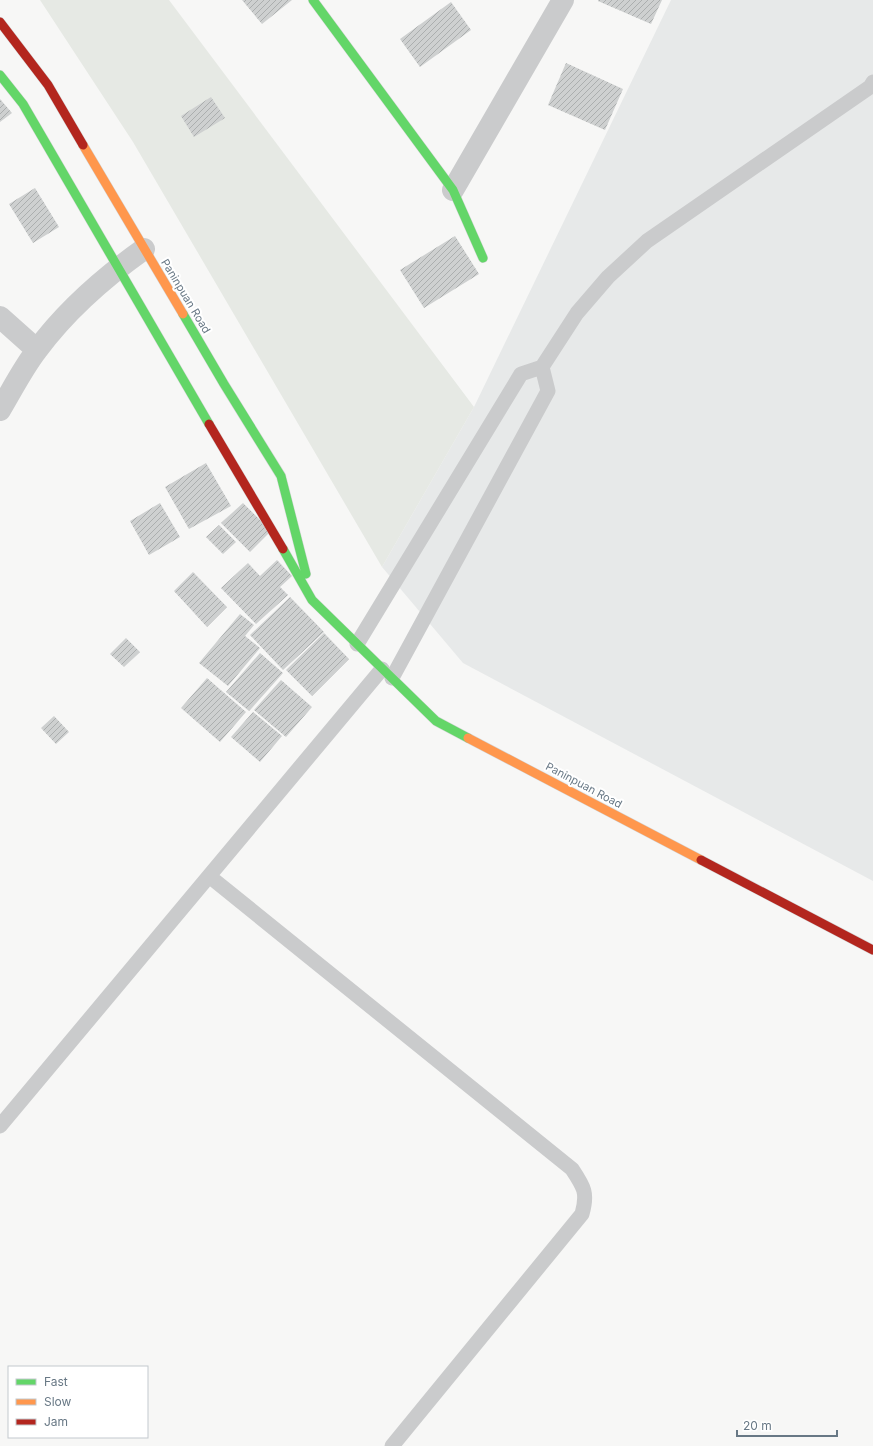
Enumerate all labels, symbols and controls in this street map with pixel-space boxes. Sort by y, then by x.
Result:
street label: Paninpuan Road [158,256,214,336]
street label: Paninpuan Road [543,759,625,811]
legend [8,1366,148,1438]
text: Fast [44,1374,68,1389]
text: Slow [44,1394,72,1409]
scale bar [737,1412,837,1438]
text: Jam [44,1414,68,1429]
text: 20 m [743,1418,772,1433]

